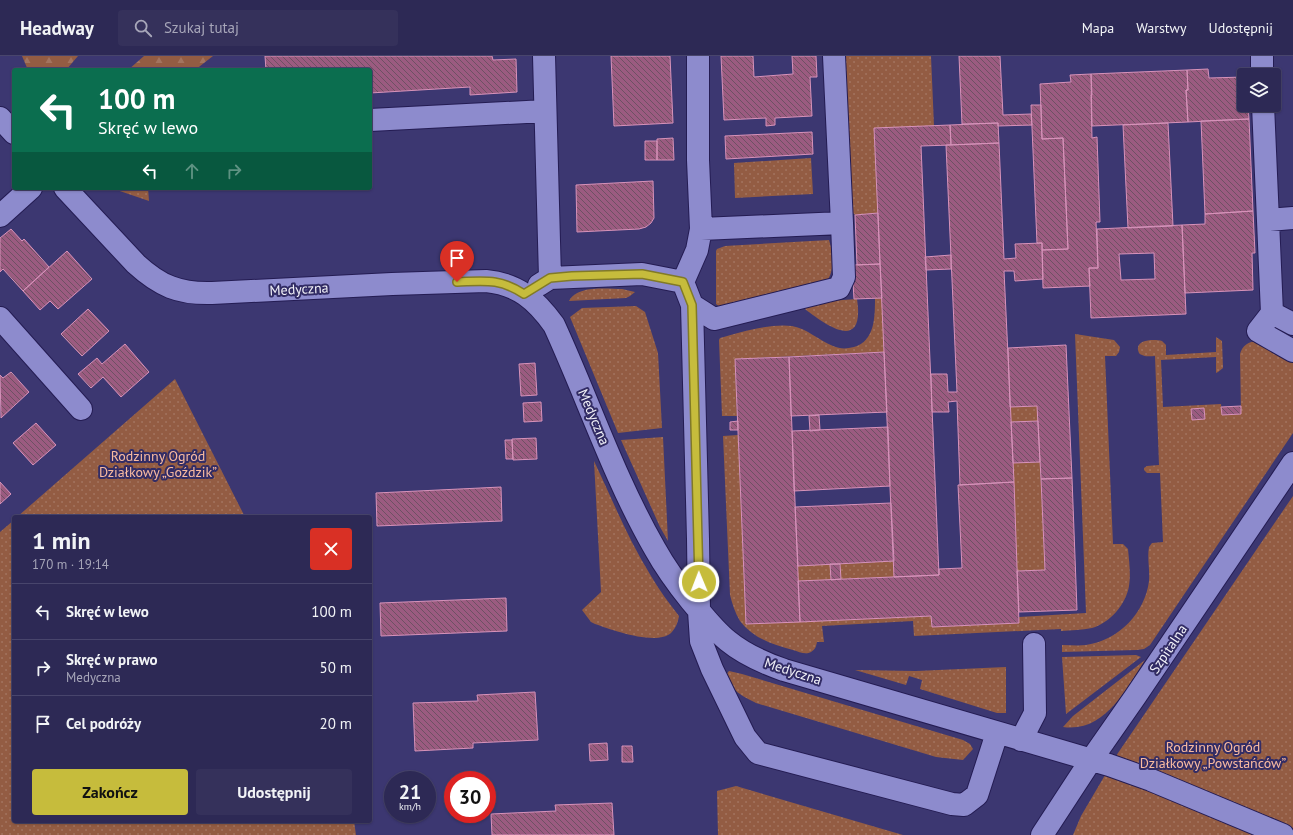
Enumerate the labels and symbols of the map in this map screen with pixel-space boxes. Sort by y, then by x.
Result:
pin [440,241,474,282]
street label: Medyczna [269,278,329,300]
street label: Medyczna [574,386,614,448]
park label: Rodzinny Ogród Działkowy „Goździk” [99,447,217,481]
position arrow [678,561,720,603]
street label: Szpitalna [1145,621,1191,677]
street label: Medyczna [762,653,824,689]
park label: Rodzinny Ogród Działkowy „Powstańców” [1140,738,1286,772]
speed limit sign: 30 [444,771,496,823]

